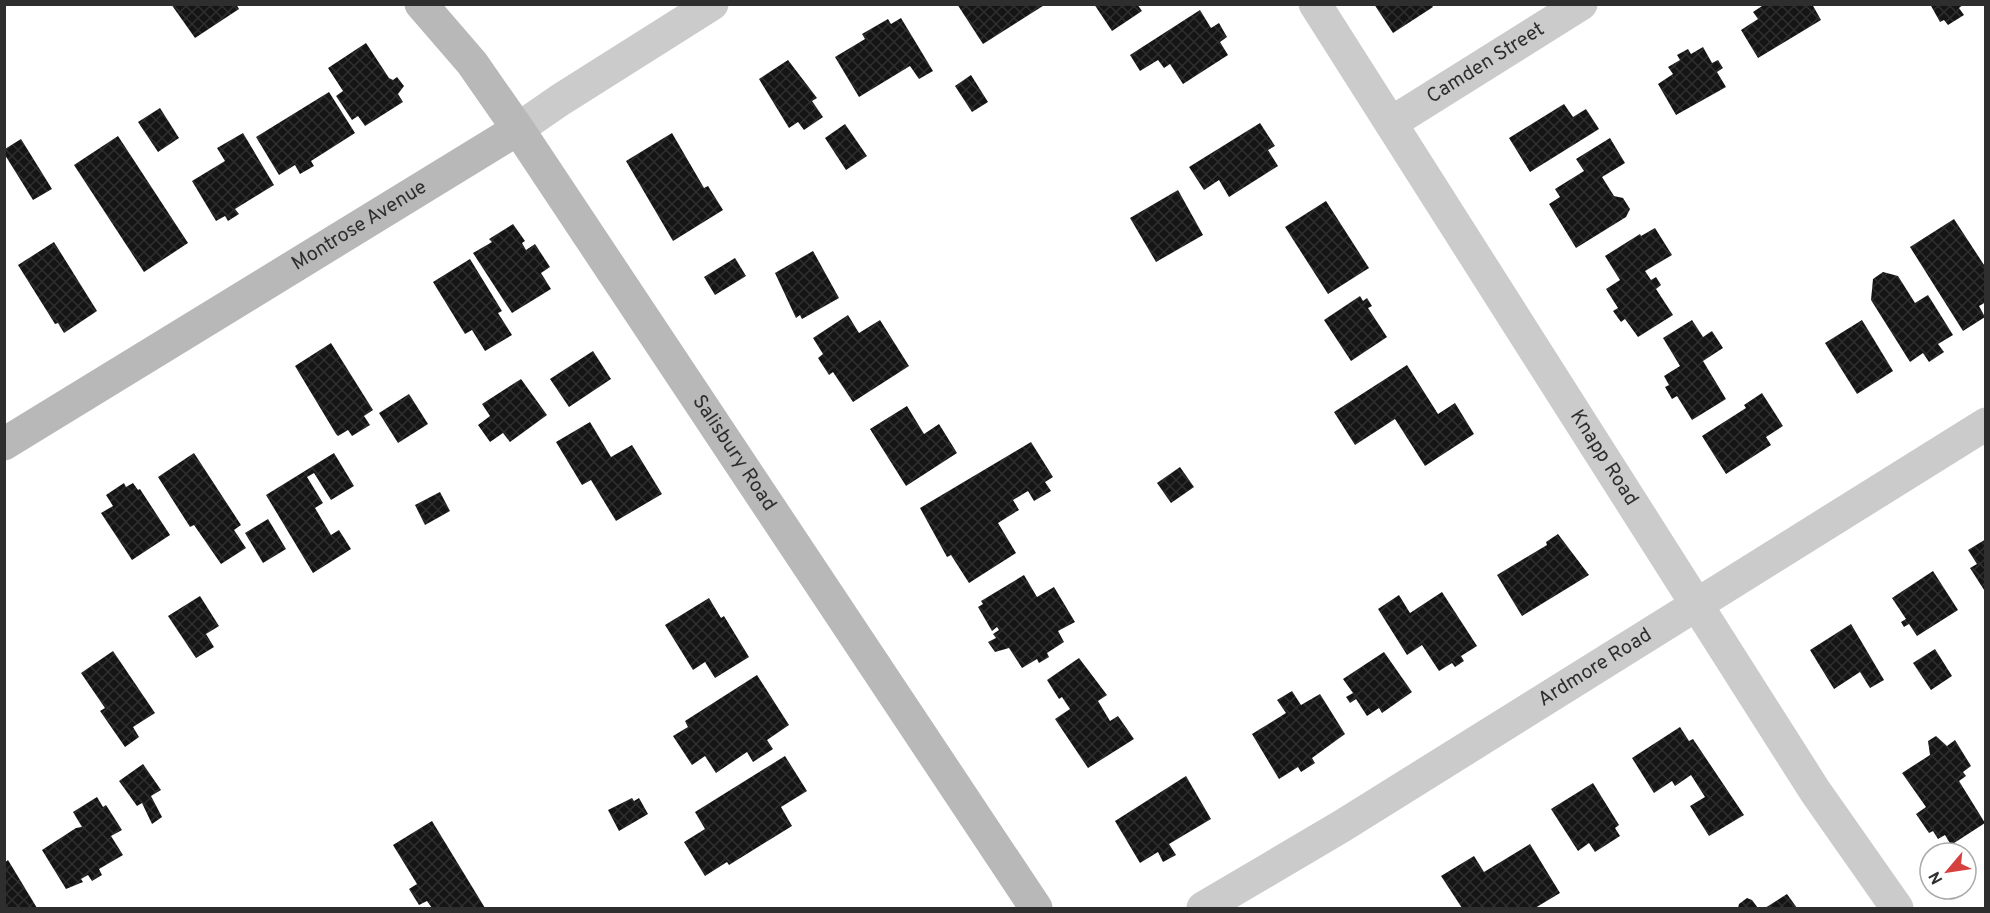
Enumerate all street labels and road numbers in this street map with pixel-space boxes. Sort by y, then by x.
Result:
street label: Camden Street [1422,17,1550,110]
street label: Montrose Avenue [287,175,432,277]
street label: Salisbury Road [686,390,782,517]
street label: Knapp Road [1563,405,1644,511]
street label: Ardmore Road [1533,623,1657,713]

